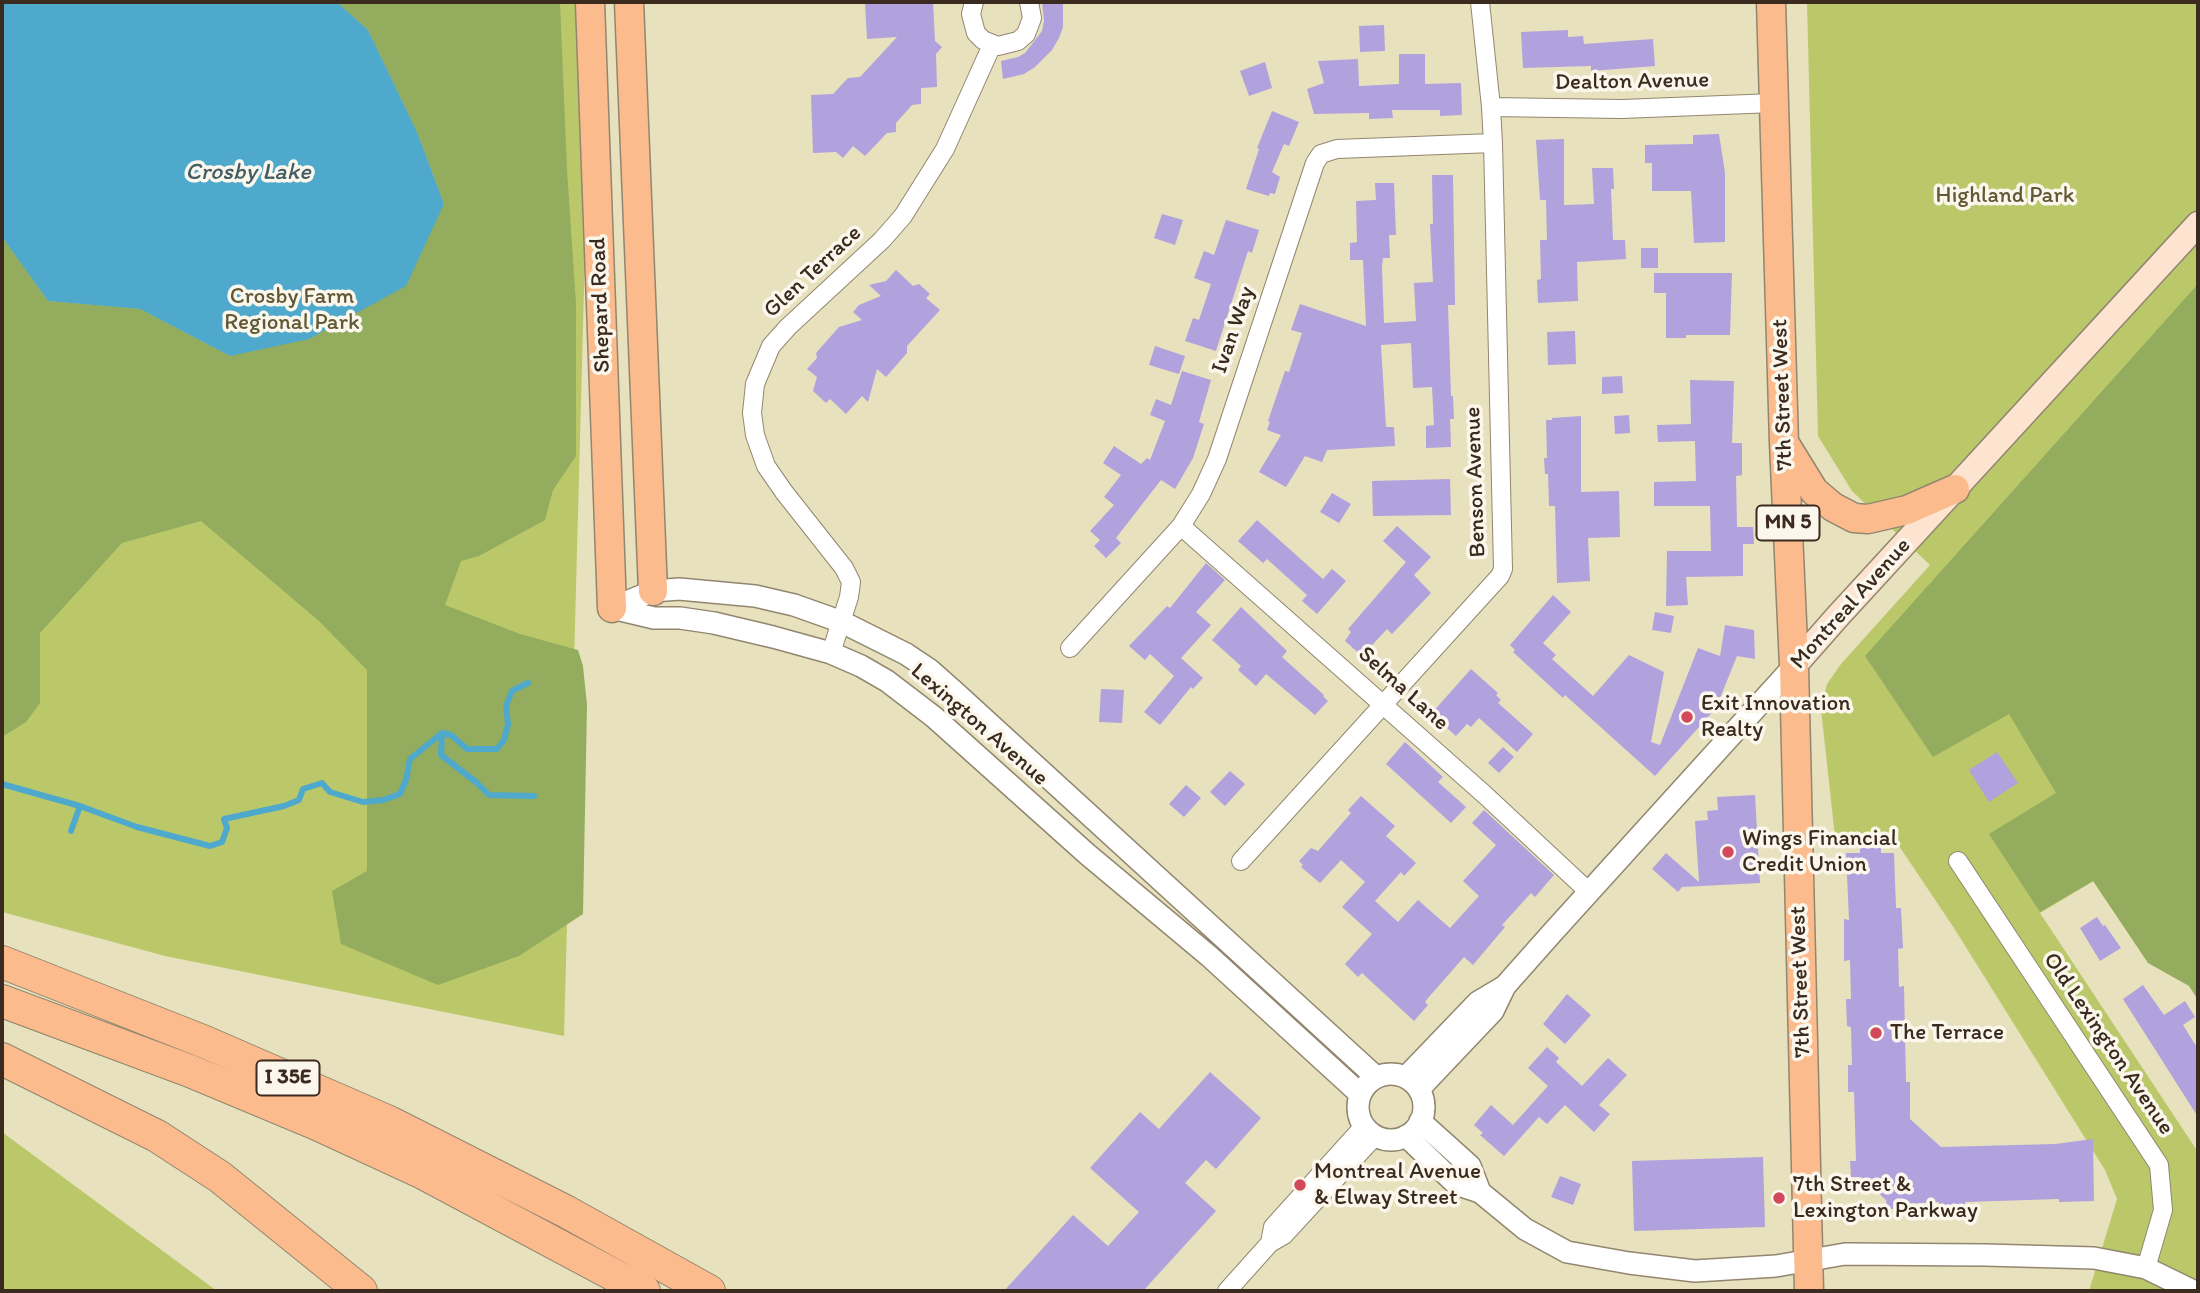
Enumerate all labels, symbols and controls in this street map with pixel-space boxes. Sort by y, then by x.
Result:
street label: Dealton Avenue [1555,67,1709,97]
water label: Crosby Lake [185,159,311,187]
park label: Highland Park [1936,182,2074,210]
street label: Glen Terrace [758,220,868,324]
street label: Shepard Road [585,237,617,373]
park label: Crosby Farm Regional Park [224,283,360,337]
street label: Ivan Way [1206,283,1262,377]
street label: 7th Street West [1767,319,1799,471]
street label: Benson Avenue [1460,406,1492,558]
road number: MN 5 [1756,505,1820,540]
street label: Montreal Avenue [1785,533,1917,675]
street label: Selma Lane [1352,641,1454,737]
street label: Lexington Avenue [904,658,1054,792]
place label: Exit Innovation Realty [1701,690,1851,744]
marker: Exit Innovation Realty [1679,709,1695,725]
place label: Wings Financial Credit Union [1742,825,1897,879]
marker: Wings Financial Credit Union [1720,844,1736,860]
street label: 7th Street West [1785,906,1817,1058]
street label: Old Lexington Avenue [2037,947,2179,1141]
place label: The Terrace [1890,1019,2004,1047]
marker: The Terrace [1868,1025,1884,1041]
road number: I 35E [256,1060,320,1096]
place label: Montreal Avenue & Elway Street [1314,1158,1481,1212]
place label: 7th Street & Lexington Parkway [1793,1171,1978,1225]
marker: Montreal Avenue & Elway Street [1292,1177,1308,1193]
marker: 7th Street & Lexington Parkway [1771,1190,1787,1206]

